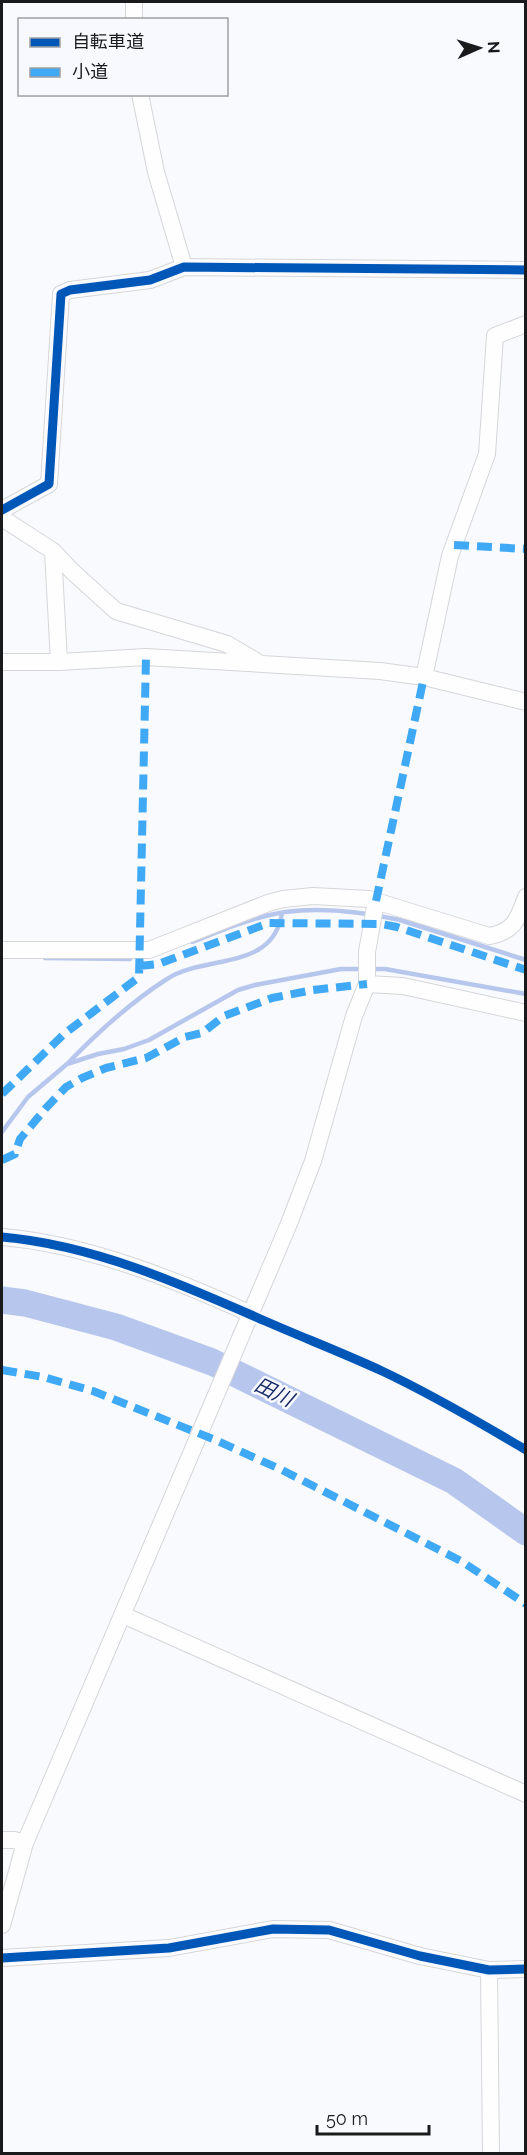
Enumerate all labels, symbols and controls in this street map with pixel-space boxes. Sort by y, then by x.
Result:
legend [18,18,228,96]
north arrow [449,18,509,78]
text: 自転車道 [72,31,144,52]
text: N [484,41,503,54]
text: 小道 [72,61,108,82]
water label: 田川 [251,1372,299,1412]
scale bar [317,2098,430,2136]
text: 50 m [326,2108,368,2129]

